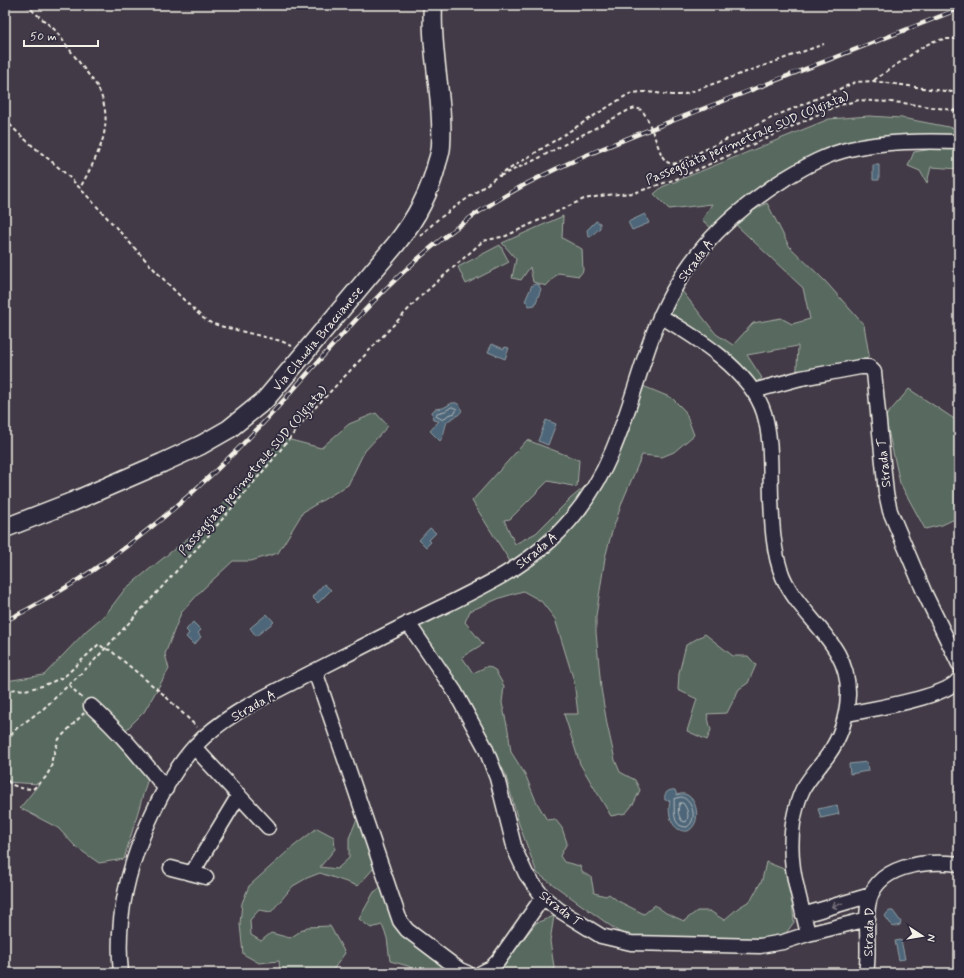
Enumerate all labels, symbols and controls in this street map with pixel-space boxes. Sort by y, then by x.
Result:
scale bar [24,22,98,48]
text: 50 m [30,29,57,45]
street label: Passeggiata perimetrale SUD (Olgiata) [643,88,853,191]
street label: Strada A [675,236,718,286]
street label: Via Claudia Braccianese [269,283,367,395]
street label: Passeggiata perimetrale SUD (Olgiata) [175,382,333,561]
street label: Strada T [873,436,896,488]
street label: Strada A [513,529,561,573]
street label: Strada A [228,687,279,726]
street label: Strada T [535,887,586,932]
one-way arrow [831,902,844,909]
street label: Strada D [860,907,879,957]
north arrow [902,916,942,956]
text: N [923,933,938,943]

